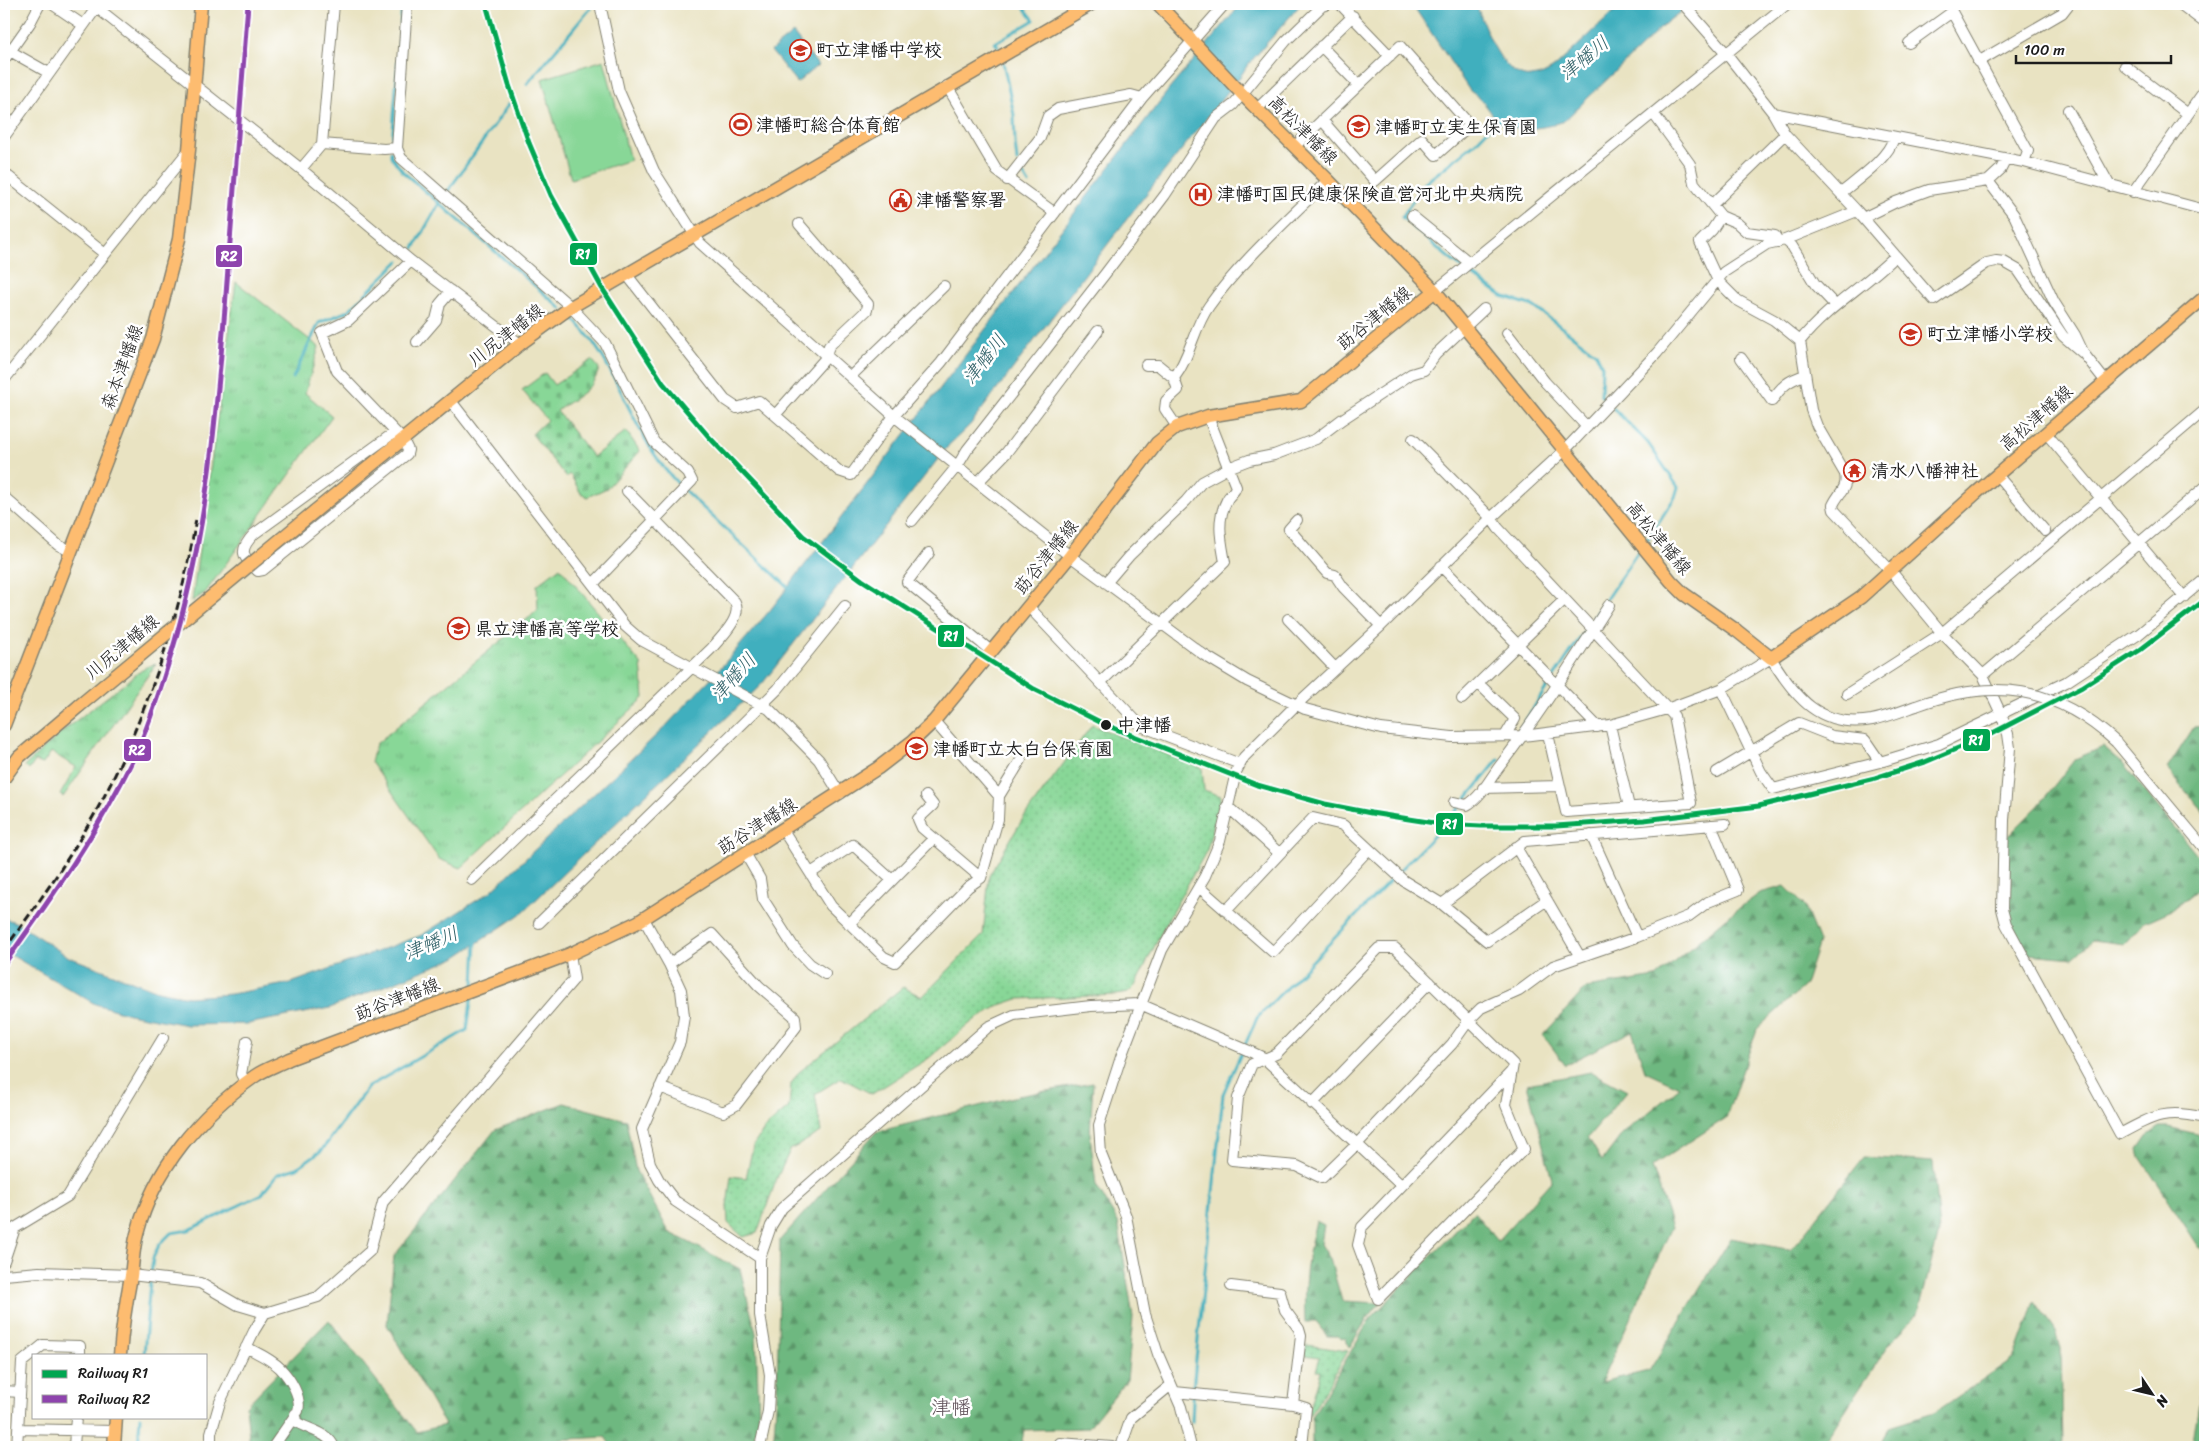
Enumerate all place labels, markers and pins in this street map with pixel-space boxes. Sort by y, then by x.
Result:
place label: 町立津幡中学校 [816,34,942,66]
school or university icon: 町立津幡中学校 [788,38,812,62]
place label: 津幡町総合体育館 [756,109,900,141]
place label: 津幡町立実生保育園 [1375,111,1537,143]
sports icon: 津幡町総合体育館 [728,113,752,137]
school or university icon: 津幡町立実生保育園 [1347,115,1371,139]
place label: 津幡町国民健康保険直営河北中央病院 [1217,178,1523,210]
hospital icon: 津幡町国民健康保険直営河北中央病院 [1189,182,1213,206]
place label: 津幡警察署 [916,184,1006,216]
public building icon: 津幡警察署 [888,188,912,212]
place label: 町立津幡小学校 [1927,318,2053,350]
school or university icon: 町立津幡小学校 [1899,322,1923,346]
place label: 清水八幡神社 [1871,455,1979,487]
temple icon: 清水八幡神社 [1843,459,1867,483]
place label: 県立津幡高等学校 [475,613,619,645]
school or university icon: 県立津幡高等学校 [447,617,471,641]
place label: 中津幡 [1117,709,1171,741]
marker: 中津幡 [1099,718,1113,732]
place label: 津幡町立太白台保育園 [933,733,1113,765]
school or university icon: 津幡町立太白台保育園 [905,737,929,761]

